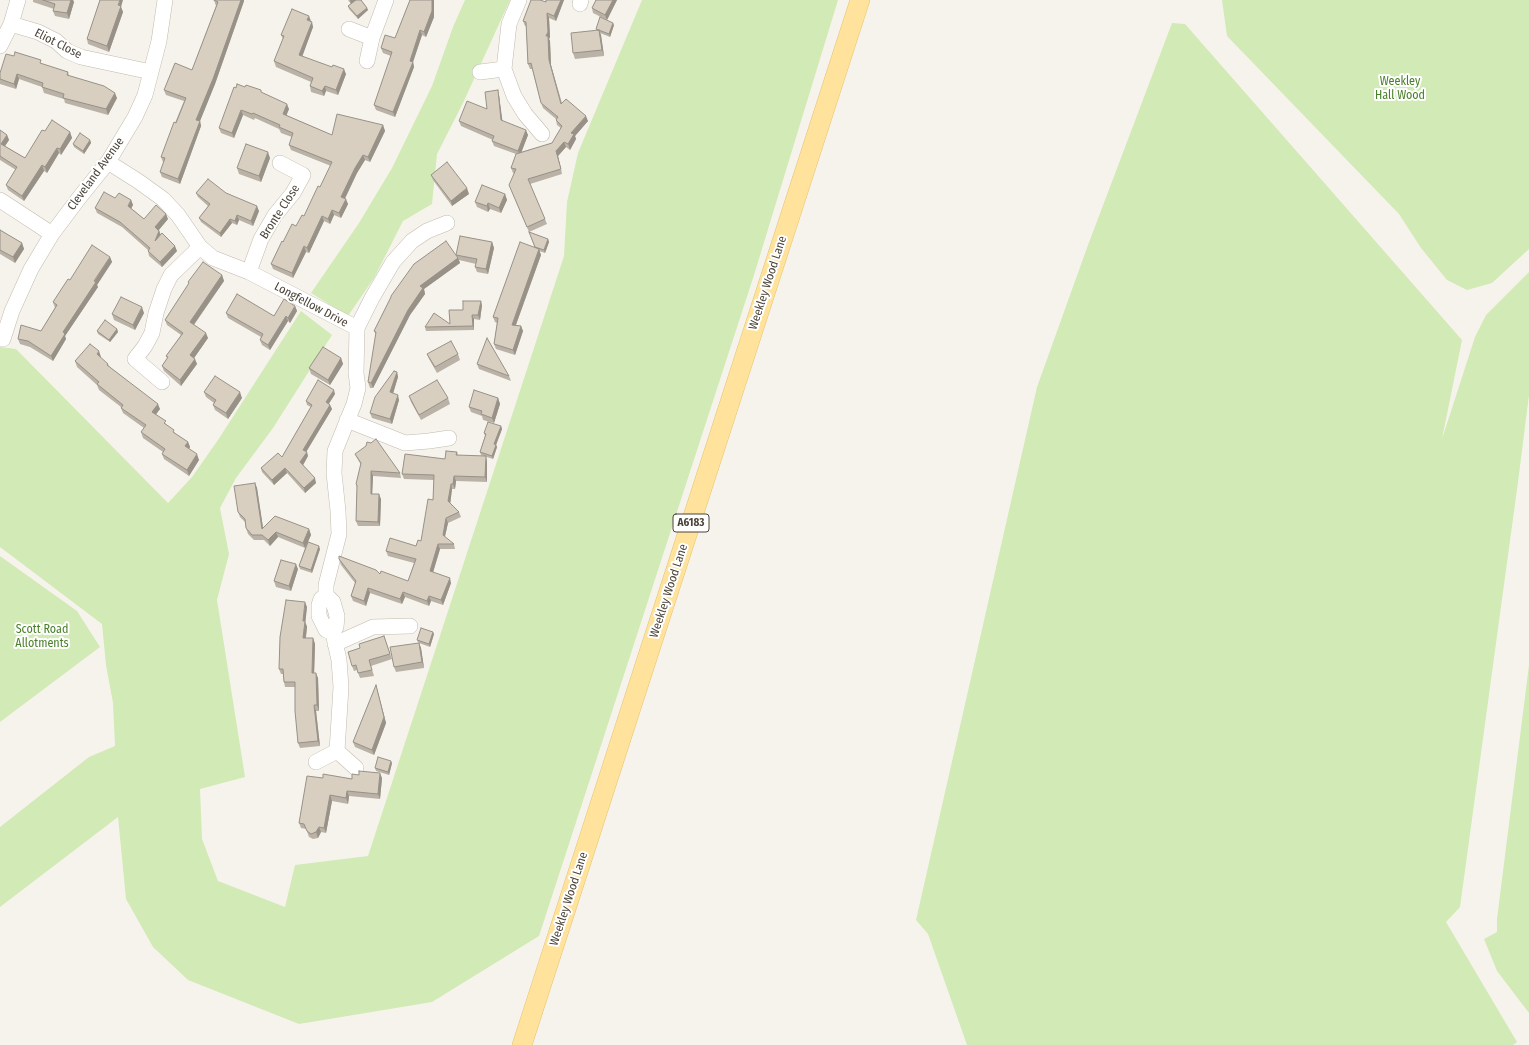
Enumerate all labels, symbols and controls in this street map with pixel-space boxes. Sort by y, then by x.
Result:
street label: Eliot Close [32,26,84,62]
park label: Weekley Hall Wood [1375,75,1425,103]
street label: Cleveland Avenue [65,135,127,213]
street label: Bronte Close [257,182,303,242]
street label: Weekley Wood Lane [746,234,790,332]
street label: Longfellow Drive [272,280,350,330]
road number: A6183 [673,514,709,532]
street label: Weekley Wood Lane [647,542,691,640]
park label: Scott Road Allotments [15,623,69,651]
street label: Weekley Wood Lane [547,850,591,948]

